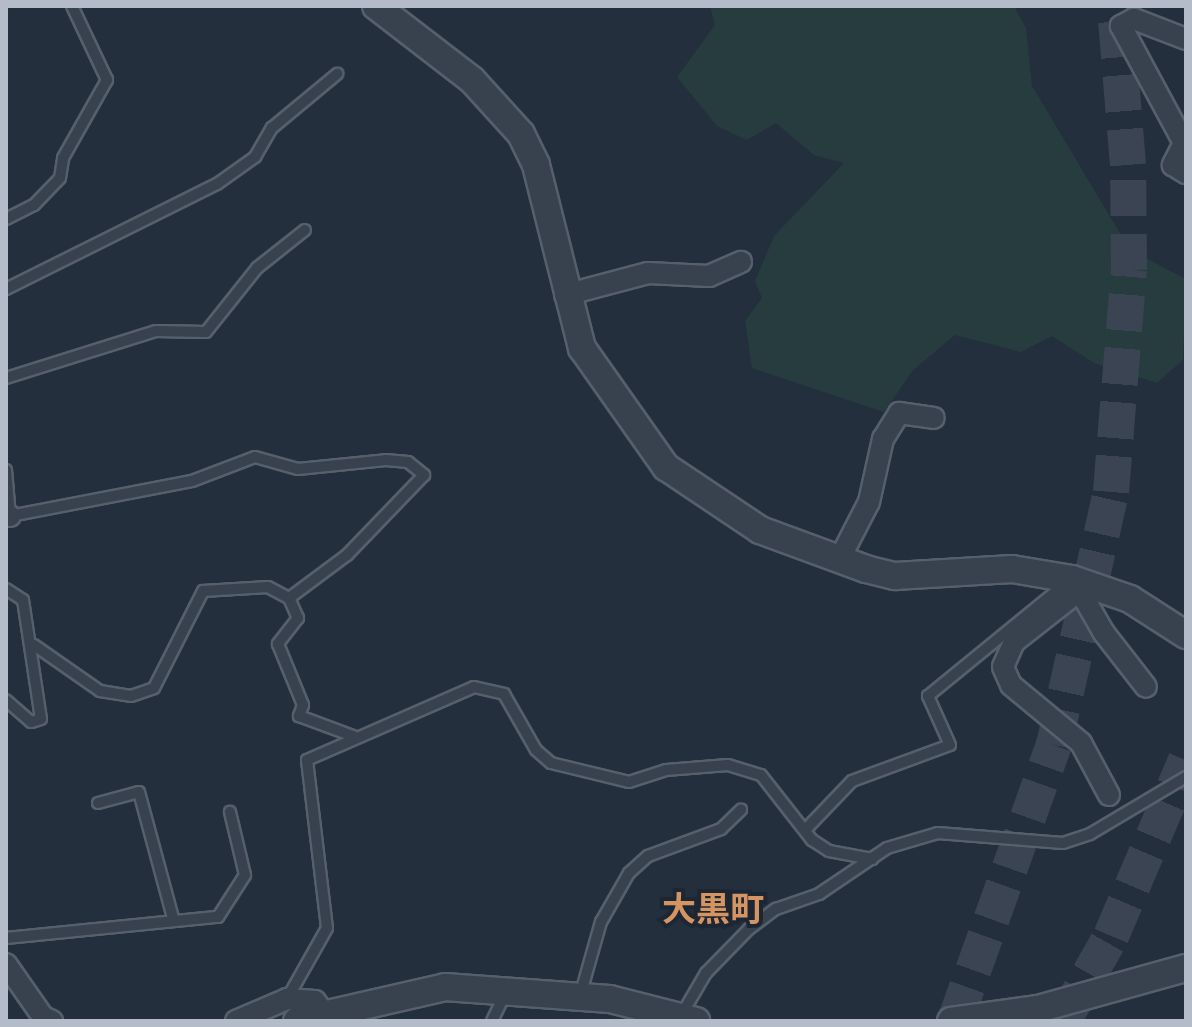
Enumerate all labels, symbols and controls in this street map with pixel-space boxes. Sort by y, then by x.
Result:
district label: 大黒町 [662,888,764,928]

